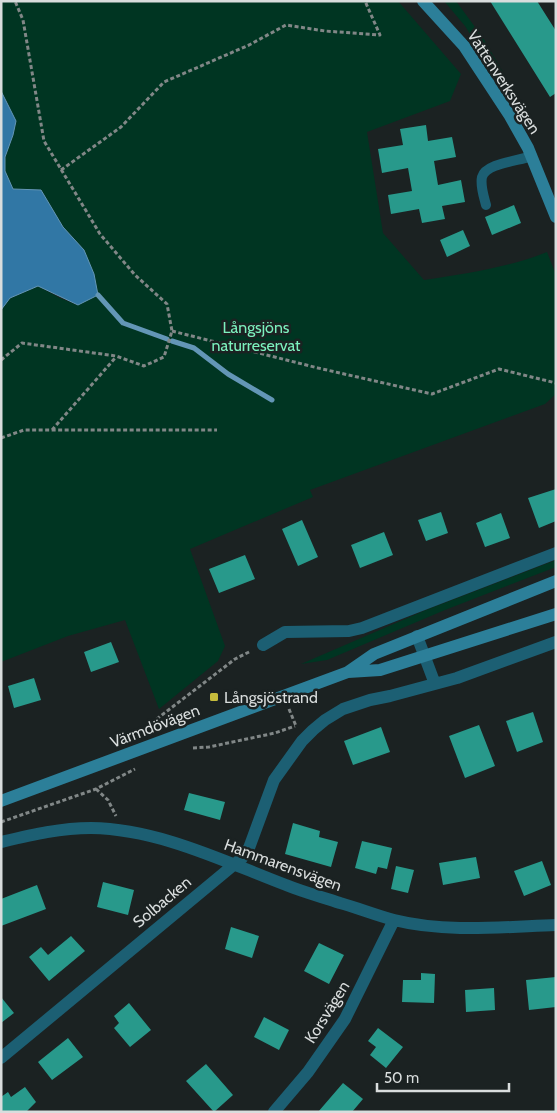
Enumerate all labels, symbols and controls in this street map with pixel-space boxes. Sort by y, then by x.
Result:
street label: Vattenverksvägen [463,27,545,137]
park label: Långsjöns naturreservat [212,318,301,355]
place label: Långsjöstrand [224,688,318,707]
marker: Långsjöstrand [208,691,220,703]
street label: Värmdövägen [108,700,202,752]
street label: Hammarensvägen [222,835,344,895]
street label: Solbacken [129,872,195,932]
street label: Korsvägen [301,977,354,1047]
scale bar [377,1060,510,1092]
text: 50 m [384,1069,419,1087]

